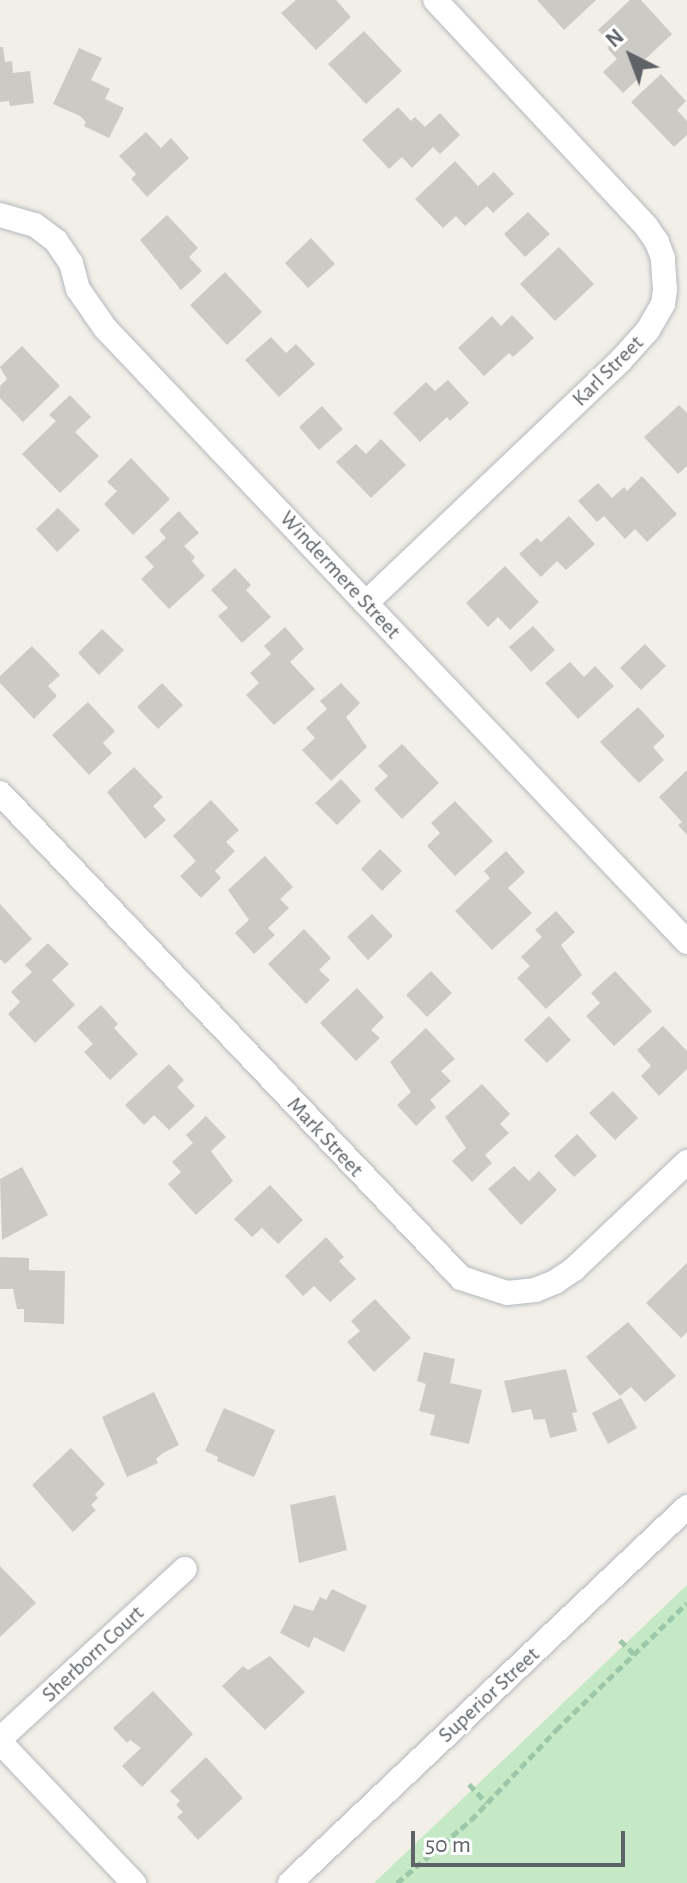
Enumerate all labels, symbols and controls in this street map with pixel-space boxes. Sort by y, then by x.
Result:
north arrow [591,16,671,96]
text: N [602,25,628,51]
street label: Karl Street [567,330,649,412]
street label: Windermere Street [274,506,406,644]
street label: Mark Street [281,1092,369,1182]
street label: Sherborn Court [37,1600,149,1708]
street label: Superior Street [433,1642,545,1748]
scale bar [415,1815,629,1865]
text: 50 m [425,1833,471,1857]

